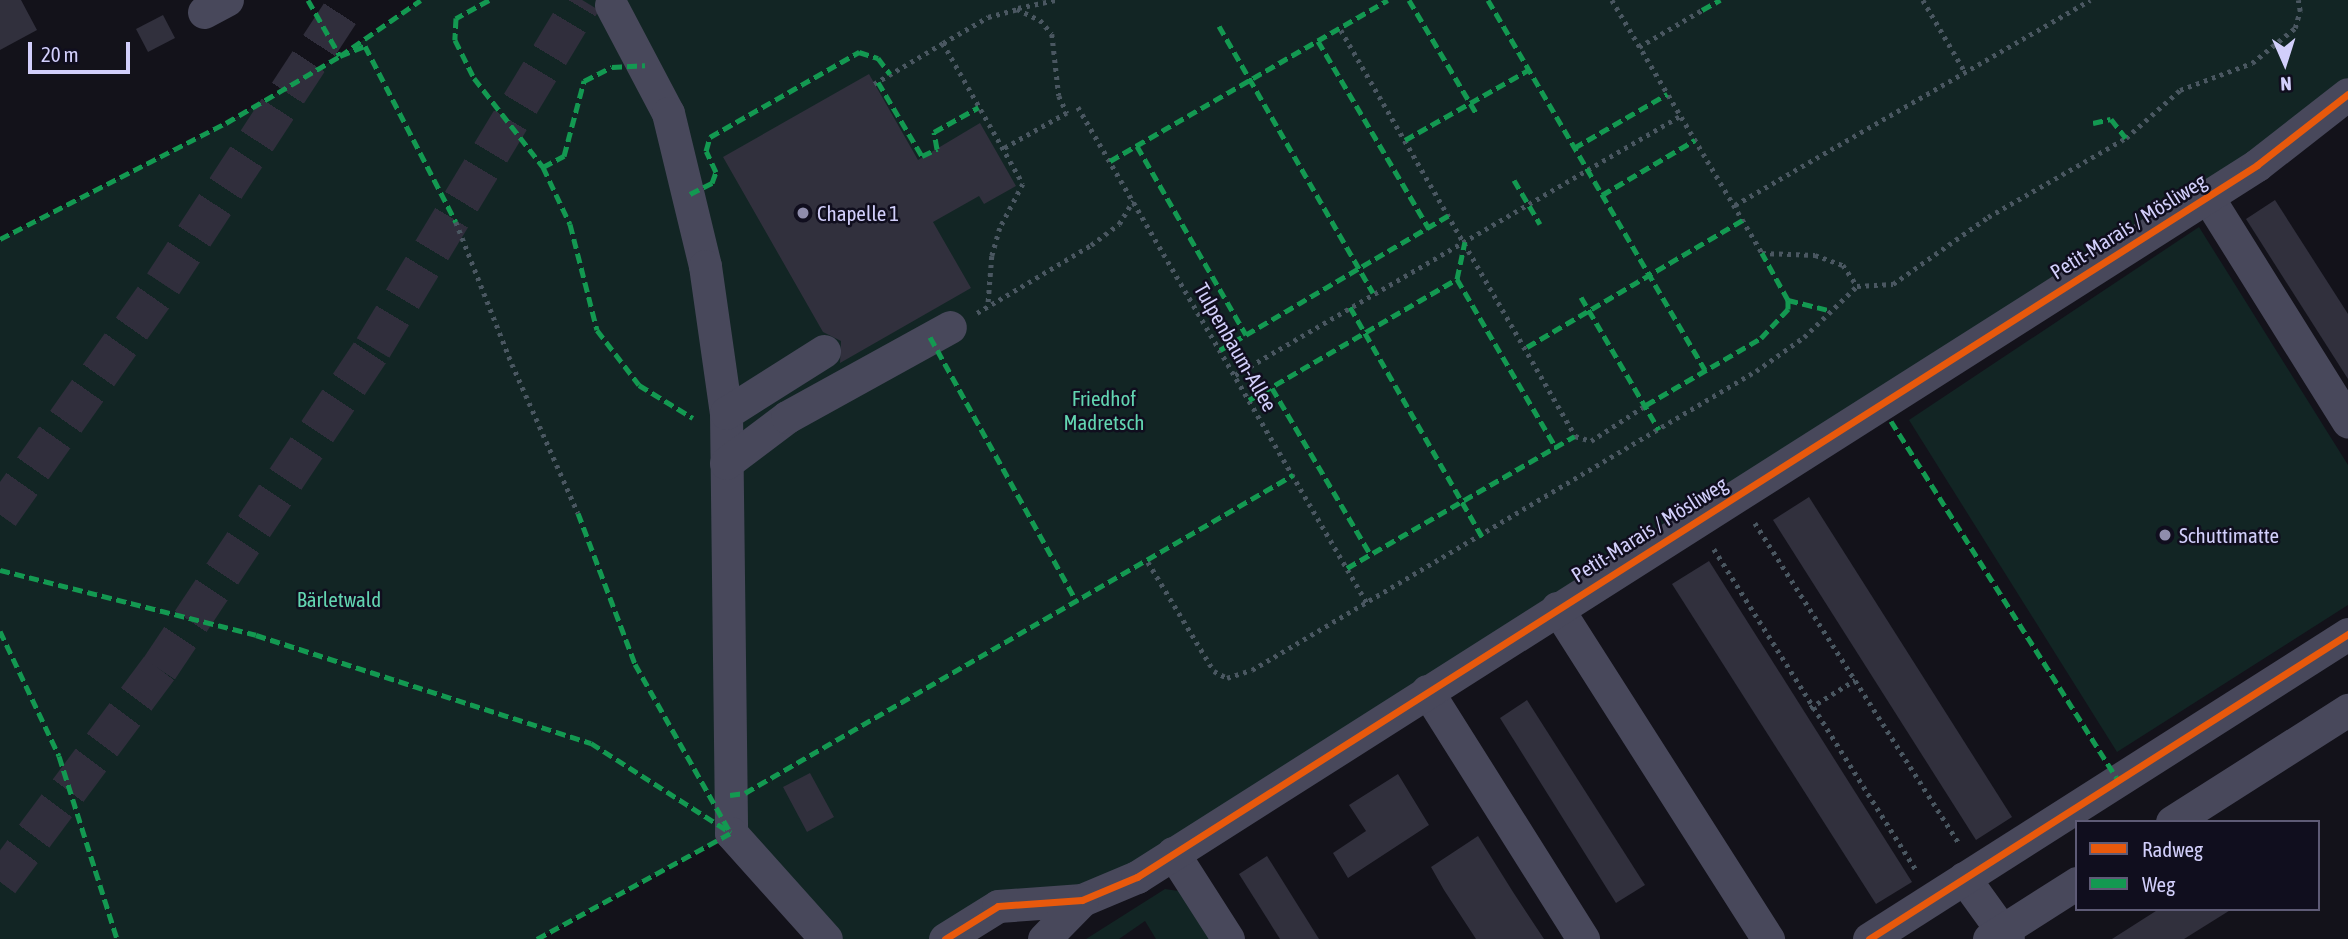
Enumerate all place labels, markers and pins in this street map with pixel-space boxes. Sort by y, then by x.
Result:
place label: Chapelle 1 [817,200,899,226]
marker: Chapelle 1 [795,205,811,221]
place label: Schuttimatte [2179,522,2279,548]
marker: Schuttimatte [2157,527,2173,543]

